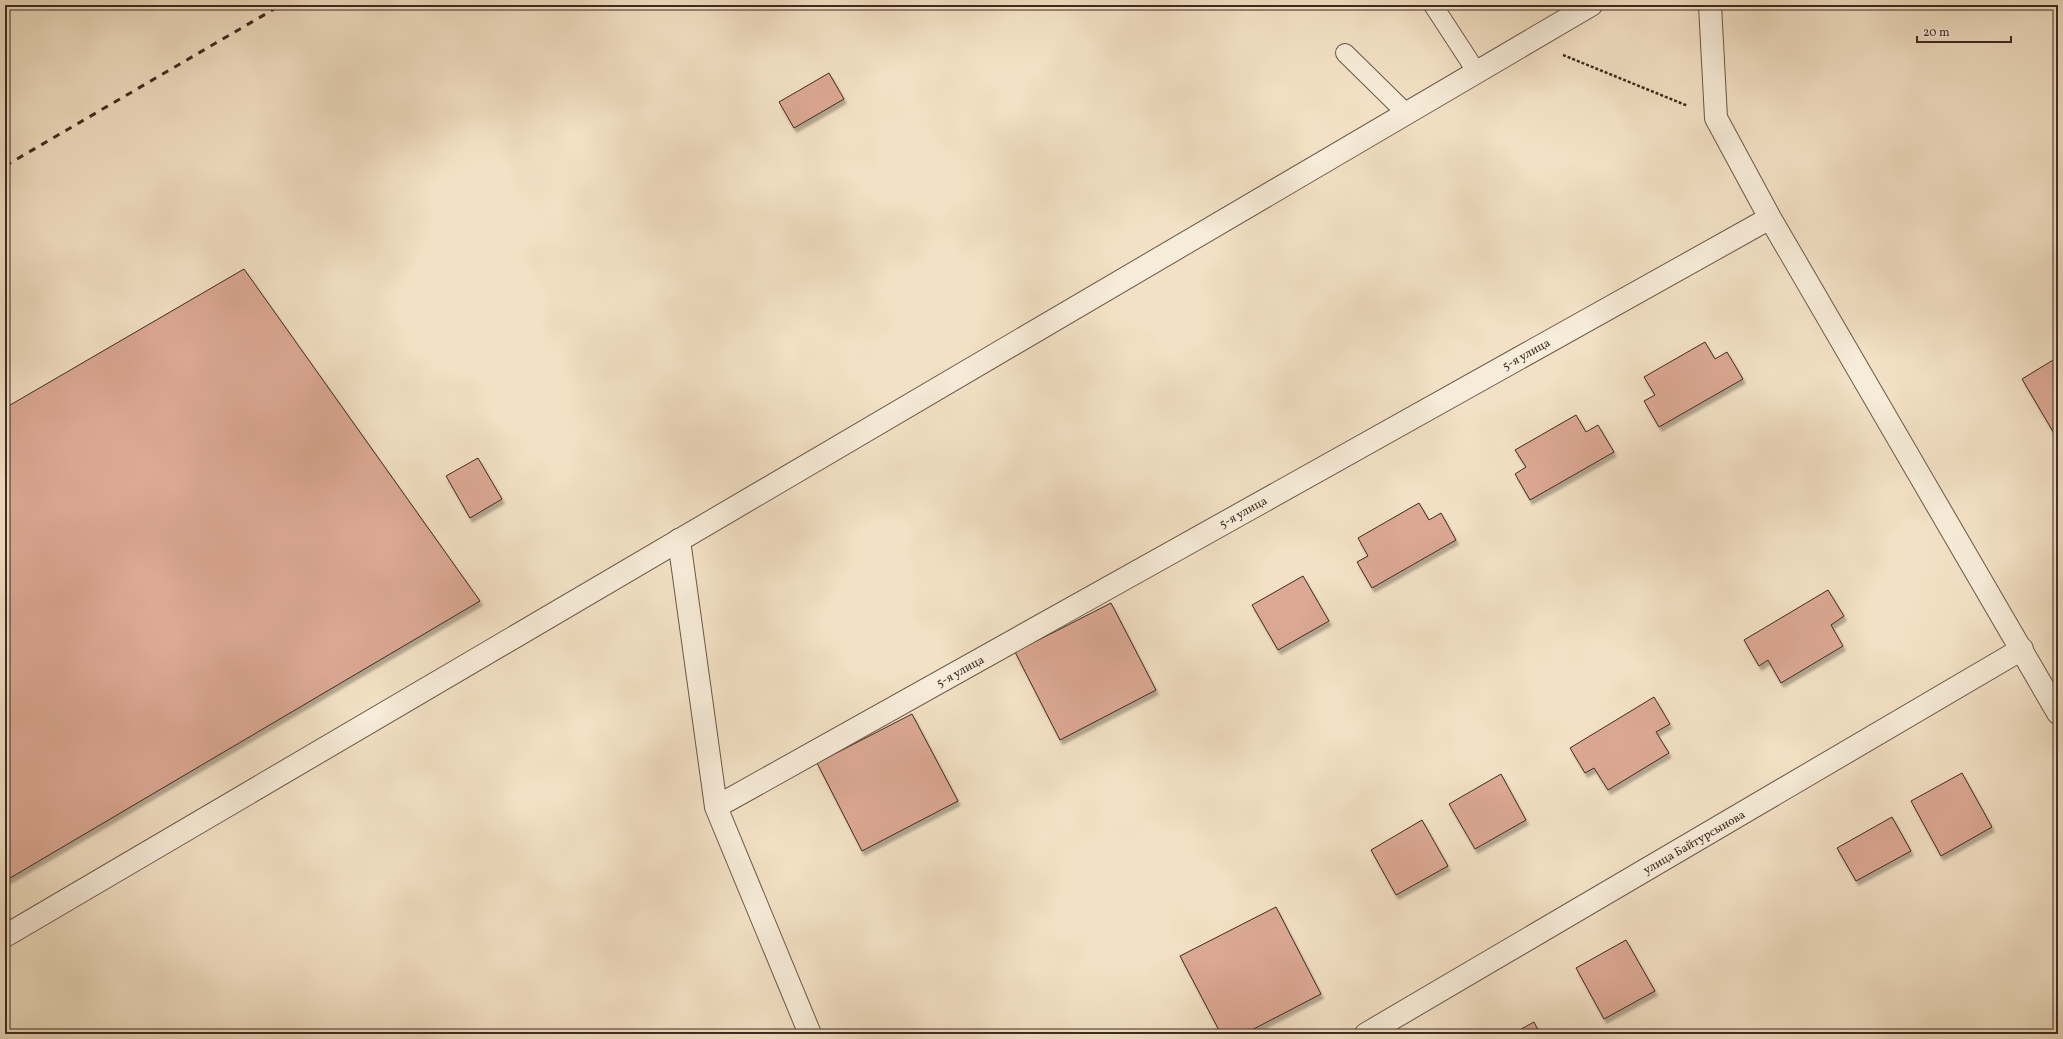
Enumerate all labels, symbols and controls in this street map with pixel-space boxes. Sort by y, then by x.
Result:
scale bar [1917,18,2011,44]
text: 20 m [1923,25,1950,41]
street label: 5-я улица [1500,335,1553,375]
street label: 5-я улица [1217,493,1270,533]
street label: 5-я улица [934,652,987,692]
street label: улица Байтурсынова [1641,807,1748,879]

